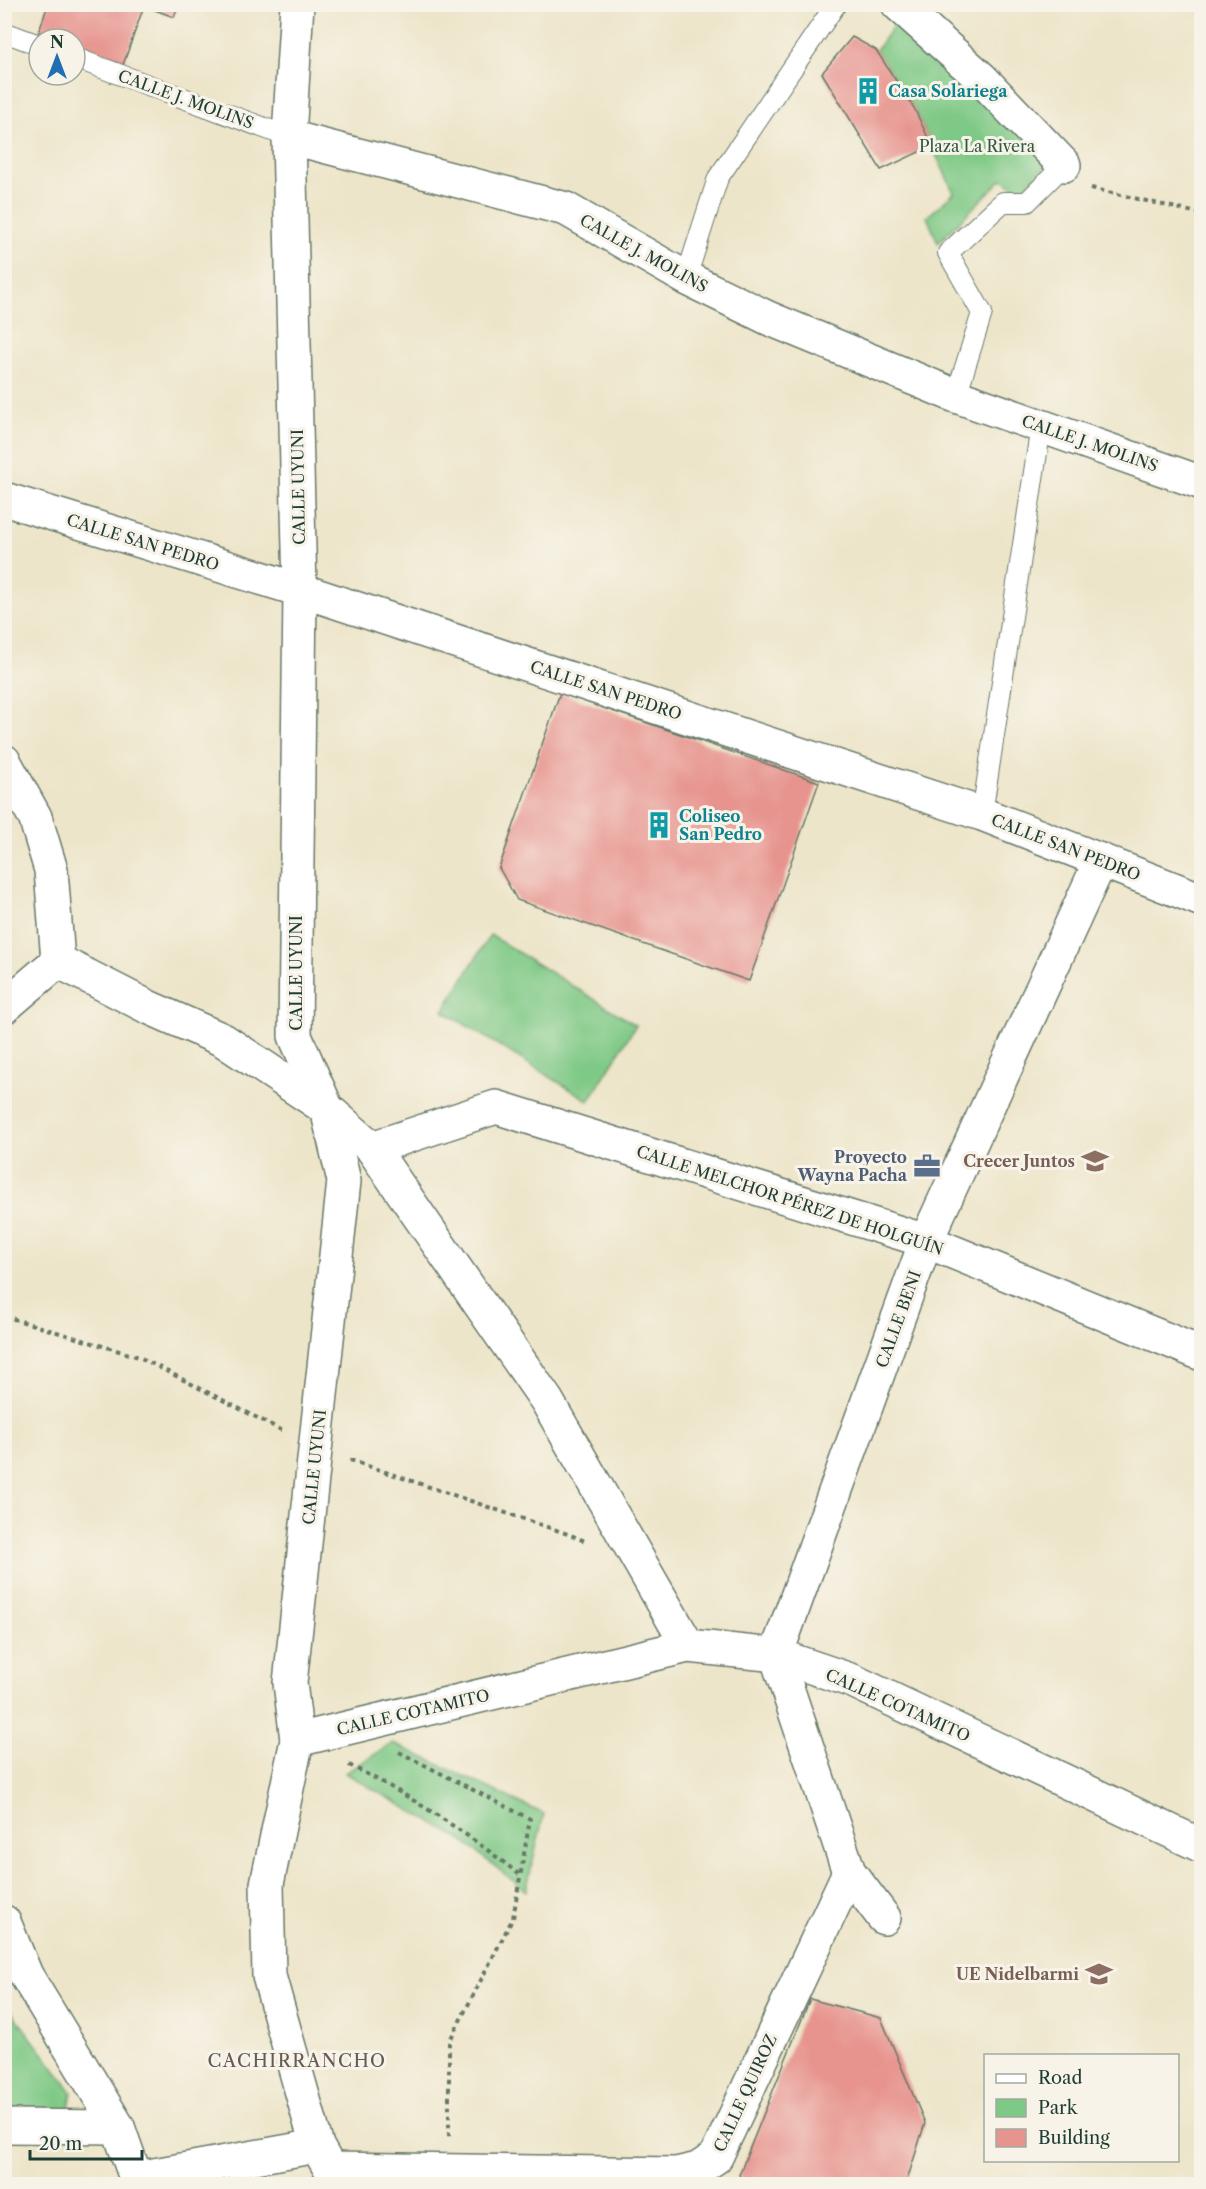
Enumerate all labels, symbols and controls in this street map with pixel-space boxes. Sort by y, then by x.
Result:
north arrow [27,27,87,87]
text: N [50,32,64,52]
street label: CALLE J. MOLINS [115,65,257,133]
building icon: Casa Solariega [853,76,883,106]
place label: Casa Solariega [888,81,1008,101]
park label: Plaza La Rivera [919,136,1036,156]
street label: CALLE J. MOLINS [577,210,711,296]
street label: CALLE J. MOLINS [1019,410,1161,476]
street label: CALLE UYUNI [287,429,309,545]
street label: CALLE SAN PEDRO [64,509,222,575]
street label: CALLE SAN PEDRO [528,656,684,724]
place label: Coliseo San Pedro [679,806,762,844]
street label: CALLE SAN PEDRO [989,809,1143,885]
building icon: Coliseo San Pedro [644,810,674,840]
street label: CALLE UYUNI [286,915,306,1031]
street label: CALLE MELCHOR PÉREZ DE HOLGUÍN [634,1141,946,1259]
school or university icon: Crecer Juntos [1080,1146,1110,1176]
place label: Proyecto Wayna Pacha [797,1147,908,1185]
office icon: Proyecto Wayna Pacha [912,1151,942,1181]
place label: Crecer Juntos [963,1151,1075,1171]
street label: CALLE BENI [871,1268,925,1370]
street label: CALLE UYUNI [298,1408,330,1526]
street label: CALLE COTAMITO [823,1664,973,1746]
street label: CALLE COTAMITO [335,1685,491,1739]
school or university icon: UE Nidelbarmi [1084,1959,1114,1989]
place label: UE Nidelbarmi [956,1964,1079,1984]
street label: CALLE QUIROZ [709,2031,781,2155]
district label: CACHIRRANCHO [207,2050,387,2072]
legend [984,2054,1179,2162]
text: Road [1038,2067,1083,2089]
text: Park [1038,2097,1079,2119]
scale bar [30,2123,142,2161]
text: Building [1038,2127,1110,2149]
text: 20 m [39,2133,83,2155]

